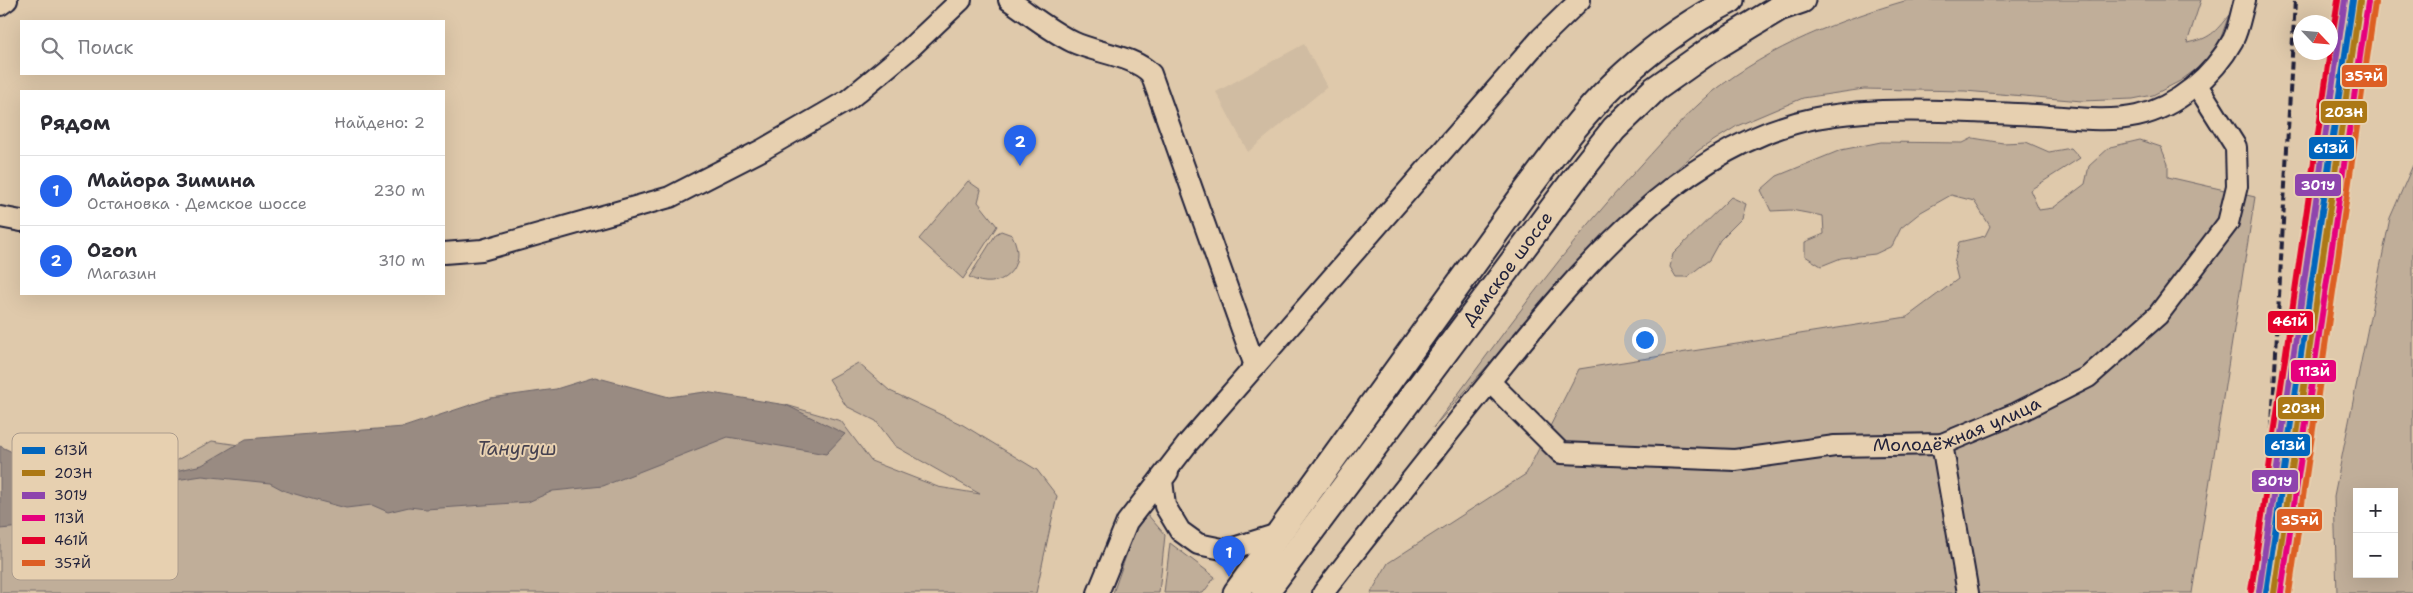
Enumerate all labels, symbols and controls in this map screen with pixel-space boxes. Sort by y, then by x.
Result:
north arrow [2293,15,2338,60]
search box [20,20,445,75]
icon: search [38,34,66,62]
text: Поиск [78,35,133,60]
line badge: 357Й [2341,64,2388,88]
text: 357Й [2345,67,2383,85]
line badge: 203Н [2320,100,2368,124]
text: 203Н [2325,103,2363,121]
text: Рядом [40,109,110,137]
text: Найдено: 2 [334,112,425,133]
pin: 2 [1004,125,1036,166]
line badge: 613Й [2308,136,2355,160]
text: 613Й [2314,139,2348,157]
text: Майора Зимина [87,168,255,193]
line badge: 301У [2294,173,2342,197]
text: 301У [2301,176,2335,194]
text: 1 [52,180,60,201]
text: 230 m [373,180,425,201]
text: Остановка · Демское шоссе [87,193,307,214]
street label: Демское шоссе [1457,207,1558,331]
text: Ozon [87,238,137,263]
text: 2 [50,250,62,271]
text: 310 m [378,250,425,271]
text: Магазин [87,263,156,284]
line badge: 461Й [2267,310,2314,334]
text: 461Й [2272,312,2308,330]
your location [1632,327,1658,353]
line badge: 113Й [2290,359,2337,383]
text: 113Й [2298,362,2330,380]
street label: Молодёжная улица [1873,391,2045,457]
line badge: 203Н [2277,396,2325,420]
text: 203Н [2282,399,2320,417]
legend [12,433,178,580]
line badge: 613Й [2264,433,2311,457]
water label: Танугуш [477,436,557,461]
text: 613Й [2271,436,2305,454]
text: 613Й [54,441,88,459]
text: 203Н [54,464,93,482]
line badge: 301У [2251,469,2299,493]
text: 301У [2258,472,2292,490]
text: 301У [54,486,87,504]
map controls [2353,488,2398,578]
button: + [2353,488,2398,533]
line badge: 357Й [2276,508,2323,532]
text: 113Й [54,509,84,527]
text: 357Й [2281,511,2319,529]
text: 461Й [54,531,88,549]
button: − [2353,533,2398,578]
pin: 1 [1213,536,1245,577]
text: 357Й [54,554,91,572]

